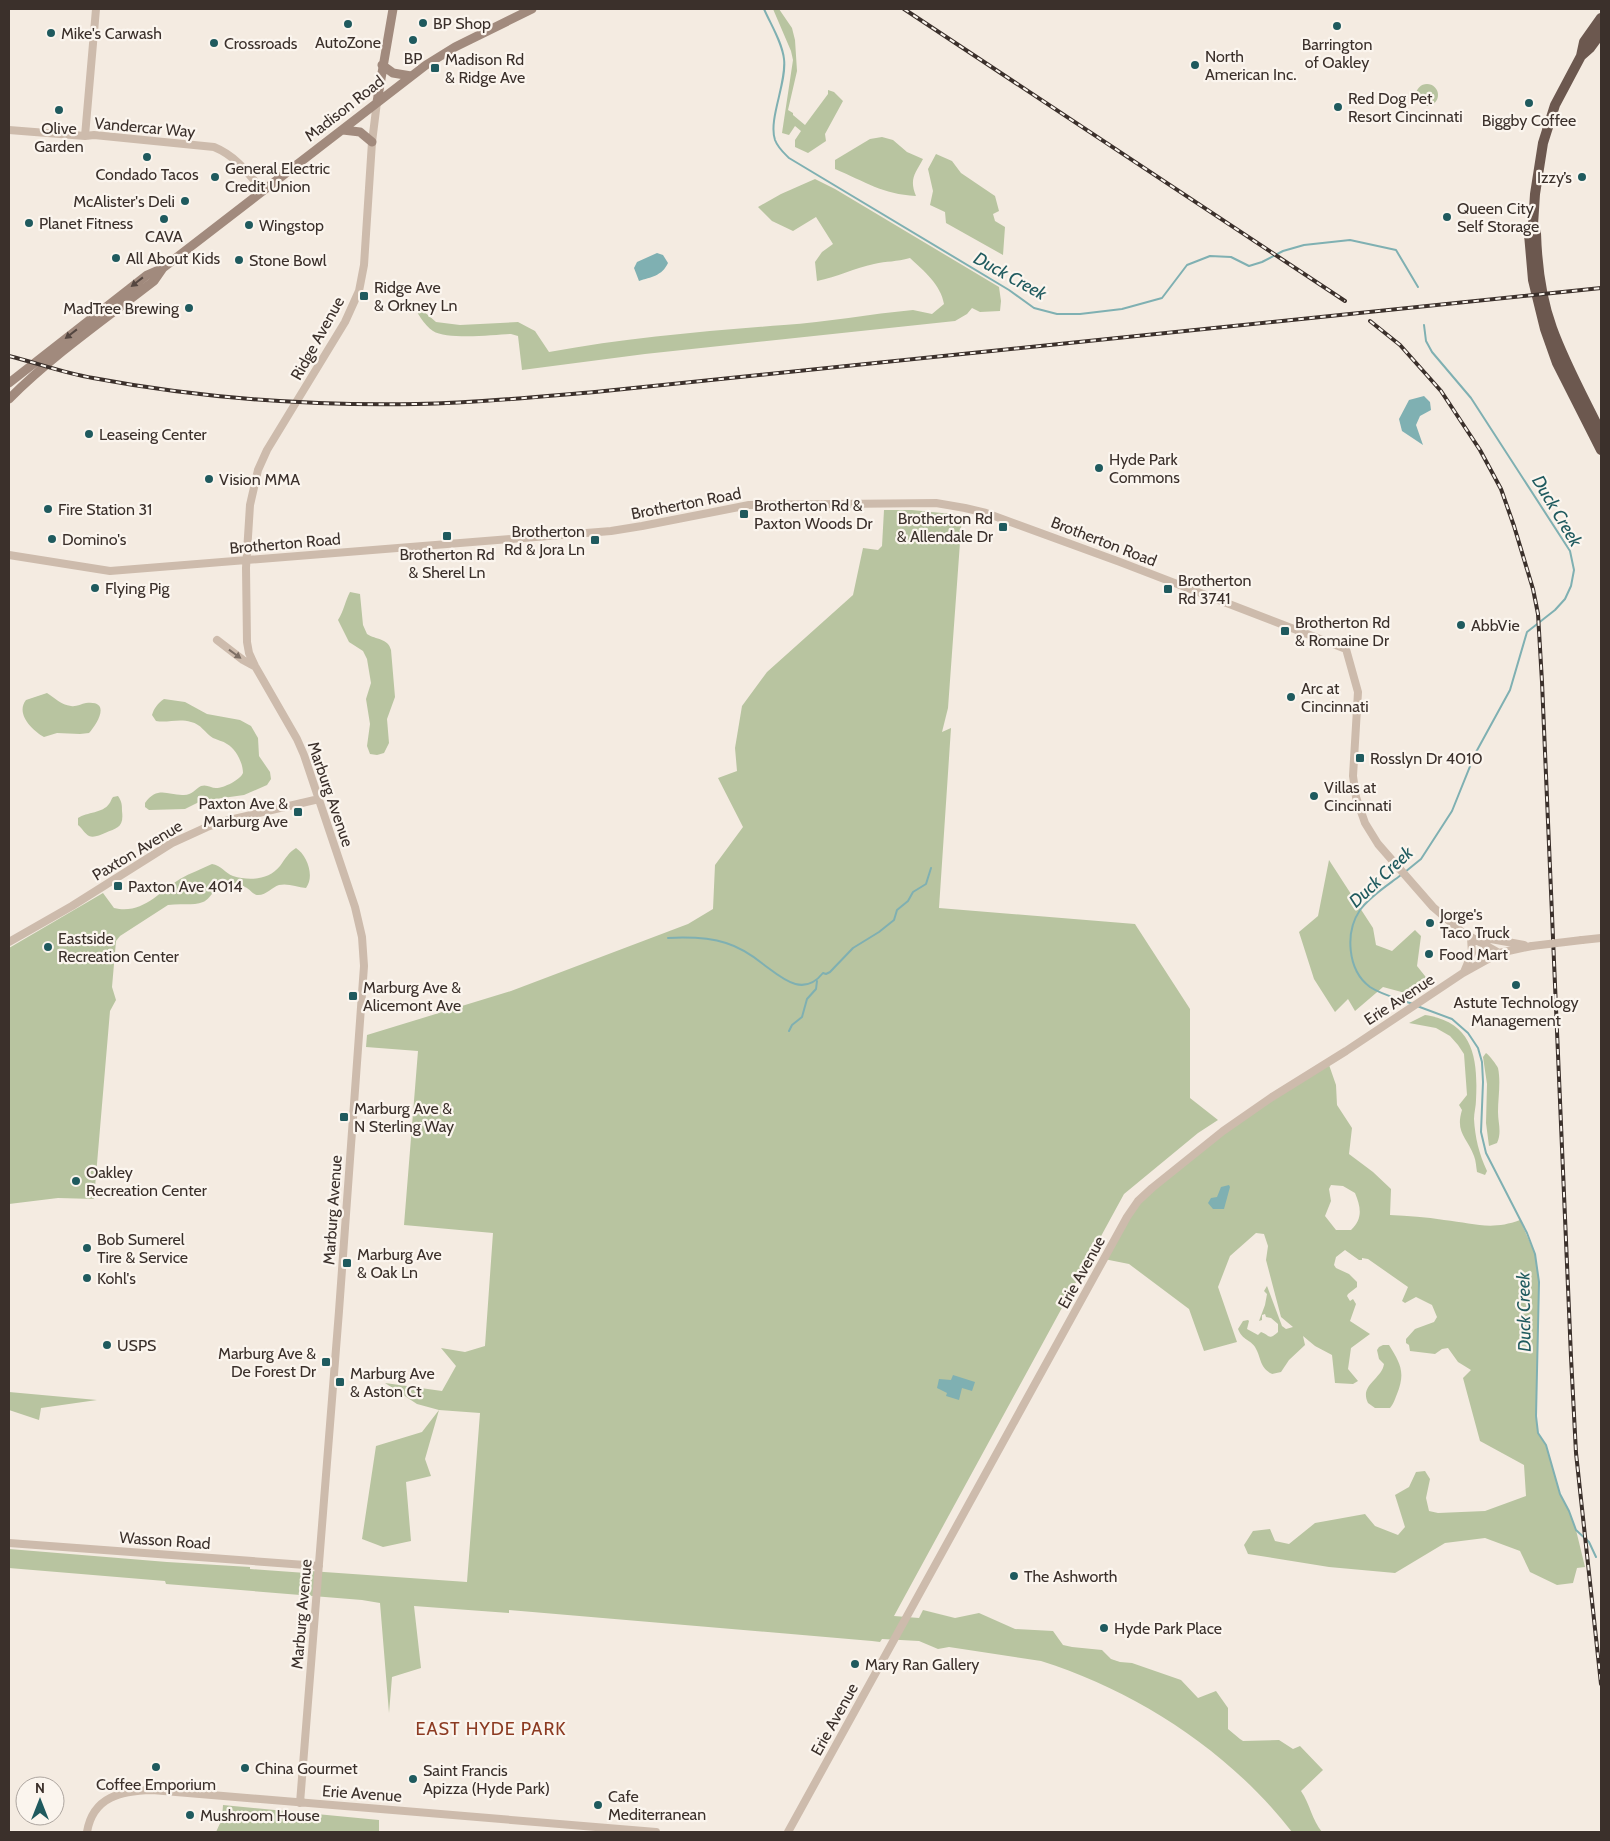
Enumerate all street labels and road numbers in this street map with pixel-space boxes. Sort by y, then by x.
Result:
street label: Madison Road [301,72,388,145]
street label: Vandercar Way [94,114,196,141]
street label: Ridge Avenue [287,293,348,383]
street label: Brotherton Road [629,484,743,523]
street label: Brotherton Road [1048,513,1159,570]
street label: Brotherton Road [229,529,342,558]
street label: Marburg Avenue [304,739,357,849]
street label: Paxton Avenue [89,816,186,885]
street label: Erie Avenue [1361,970,1438,1029]
street label: Marburg Avenue [319,1154,346,1266]
street label: Erie Avenue [1054,1233,1109,1312]
street label: Wasson Road [119,1528,211,1553]
street label: Marburg Avenue [287,1558,316,1670]
street label: Erie Avenue [807,1680,862,1759]
street label: Erie Avenue [322,1781,402,1806]

